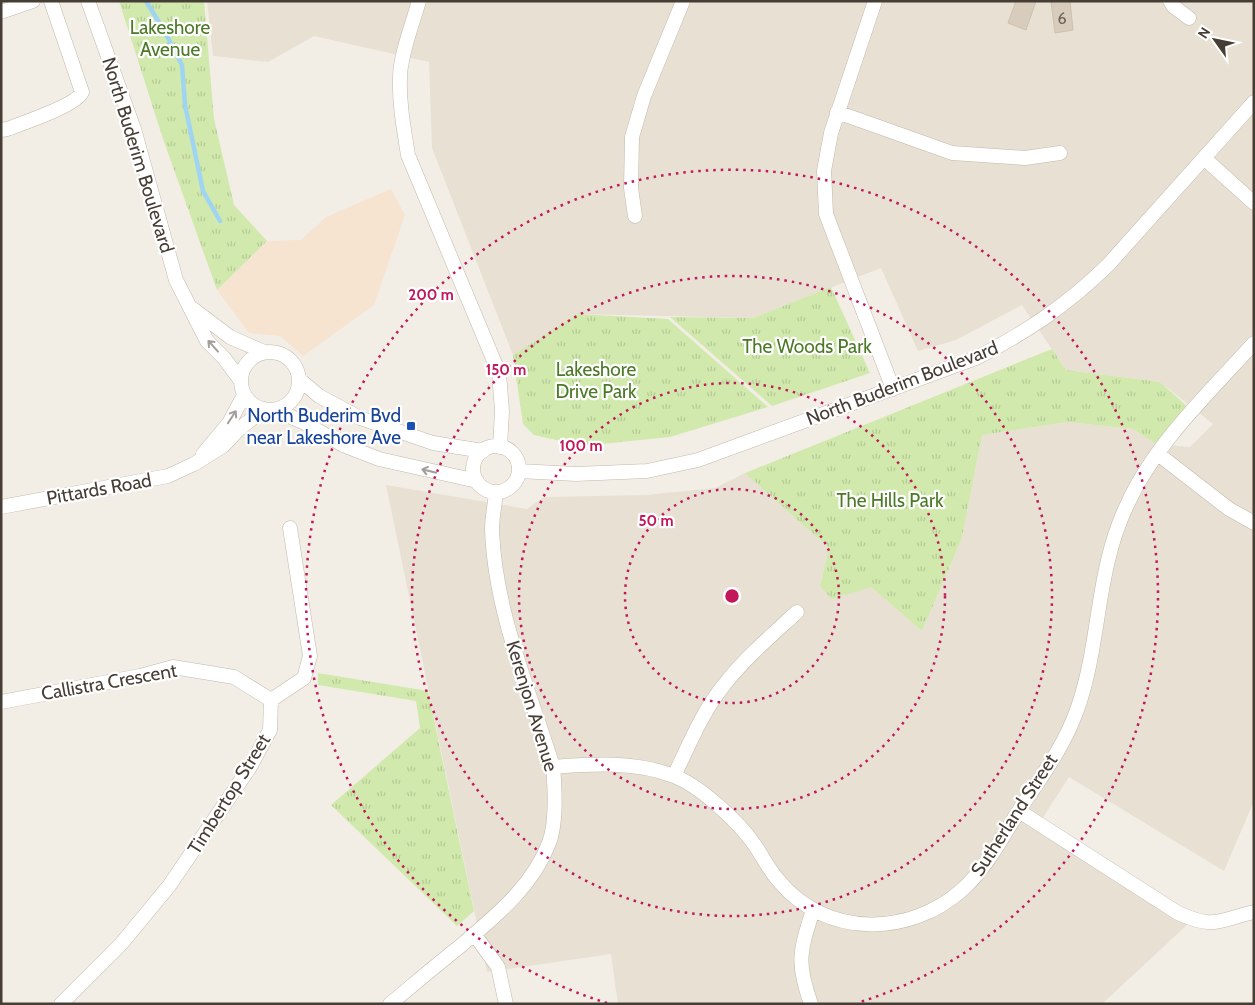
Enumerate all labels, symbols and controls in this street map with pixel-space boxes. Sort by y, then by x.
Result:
house number: 6 [1057,9,1067,28]
north arrow [1190,15,1240,65]
park label: Lakeshore Avenue [130,16,211,61]
text: N [1194,24,1214,42]
street label: North Buderim Boulevard [97,54,179,256]
text: 200 m [408,286,454,304]
park label: The Woods Park [742,335,872,358]
street label: North Buderim Boulevard [803,336,1001,430]
one-way arrow [207,340,218,353]
park label: Lakeshore Drive Park [555,358,637,403]
text: 150 m [486,361,526,379]
place label: North Buderim Bvd near Lakeshore Ave [246,404,401,449]
one-way arrow [227,410,237,424]
marker: North Buderim Bvd near Lakeshore Ave [405,420,417,432]
text: 100 m [559,437,603,455]
one-way arrow [422,465,438,475]
street label: Pittards Road [45,468,153,510]
park label: The Hills Park [837,489,944,512]
text: 50 m [638,512,674,530]
centre of rings [723,587,741,605]
street label: Kerenjon Avenue [501,638,563,774]
street label: Callistra Crescent [39,659,179,705]
street label: Timbertop Street [183,729,275,858]
street label: Sutherland Street [966,749,1062,880]

